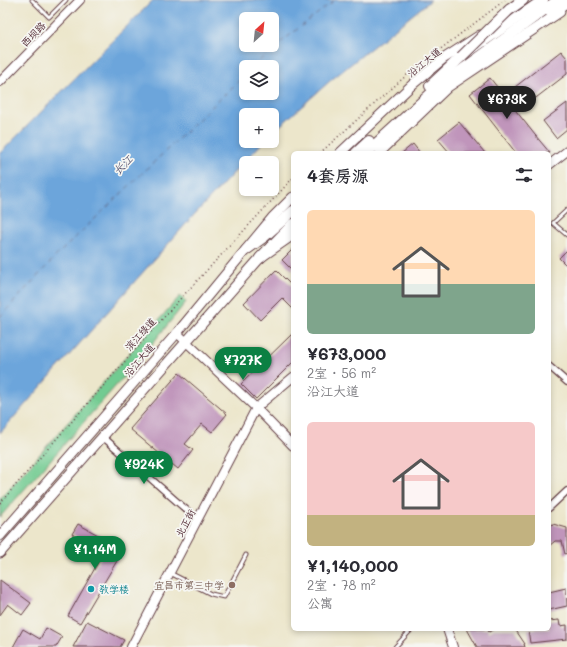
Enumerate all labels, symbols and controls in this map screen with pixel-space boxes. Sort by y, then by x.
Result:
north arrow [239,12,279,52]
map controls [239,12,279,196]
street label: 西坝路 [18,18,48,50]
street label: 沿江大道 [404,44,444,80]
button: layers [239,60,279,100]
pin: ¥673K [479,86,535,120]
text: ¥673K [487,90,527,107]
button: + [239,108,279,148]
water label: 长江 [110,151,136,178]
button: − [239,156,279,196]
text: 4套房源 [307,164,369,186]
icon: filters [513,164,535,186]
icon: home [385,236,457,308]
street label: 滨江绿道 [121,314,159,354]
street label: 沿江大道 [121,340,157,380]
text: ¥673,000 [307,342,386,364]
pin: ¥727K [215,347,271,381]
text: ¥727K [224,351,262,368]
text: 2室 · 56 m² [307,364,376,381]
text: 沿江大道 [307,382,359,399]
icon: home [385,448,457,520]
pin: ¥924K [116,451,172,485]
text: ¥924K [124,455,164,472]
street label: 北正街 [172,506,198,540]
pin: ¥1.14M [62,536,128,570]
text: ¥1.14M [74,540,116,557]
text: ¥1,140,000 [307,554,398,576]
text: 2室 · 78 m² [307,576,376,593]
place label: 宜昌市第三中学 [154,578,224,592]
marker: 宜昌市第三中学 [227,580,237,590]
place label: 教学楼 [99,582,129,596]
marker: 教学楼 [86,584,96,594]
text: 公寓 [307,594,333,611]

